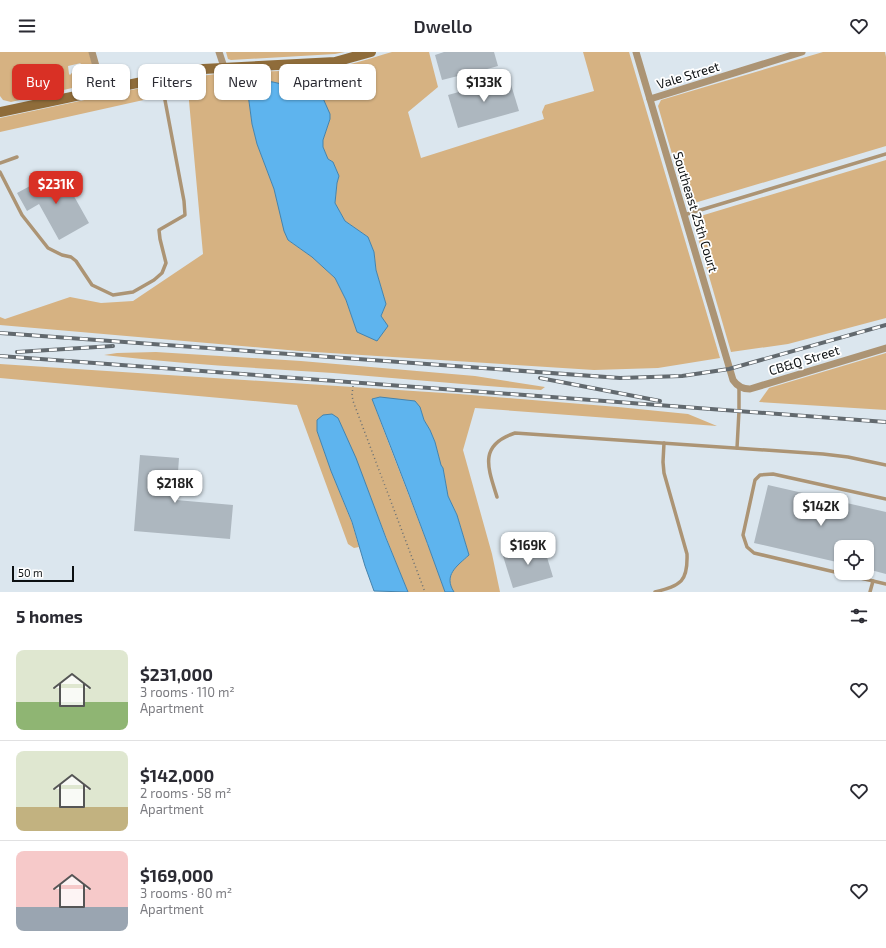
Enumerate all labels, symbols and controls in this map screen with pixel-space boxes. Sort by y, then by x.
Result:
icon: menu [16,15,38,37]
text: Dwello [414,15,472,37]
icon: heart [848,15,870,37]
street label: Vale Street [655,58,721,92]
chip: Buy [12,64,64,100]
chip: Rent [72,64,130,100]
chip: Filters [138,64,206,100]
chip: New [214,64,271,100]
chip: Apartment [279,64,376,100]
pin: $133K [456,69,512,103]
text: $133K [466,74,502,90]
street label: Southeast 25th Court [670,150,722,274]
pin: $231K [28,171,84,205]
text: $231K [38,176,74,192]
street label: CB&Q Street [767,342,841,378]
pin: $218K [147,470,203,504]
text: $218K [156,475,194,491]
pin: $142K [793,493,849,527]
text: $142K [802,498,840,514]
pin: $169K [500,532,556,566]
text: $169K [510,537,546,553]
map controls [834,540,874,580]
button: locate [834,540,874,580]
scale bar [12,564,74,583]
text: 50 m [18,566,43,579]
icon: filters [848,605,870,627]
text: 5 homes [16,606,83,626]
text: $231,000 [140,664,213,684]
icon: home [48,666,96,714]
icon: heart [848,679,870,701]
text: 3 rooms · 110 m² [140,684,235,700]
text: Apartment [140,700,204,716]
text: $142,000 [140,765,214,785]
icon: home [48,767,96,815]
icon: heart [848,780,870,802]
text: 2 rooms · 58 m² [140,785,231,801]
text: Apartment [140,801,204,817]
text: $169,000 [140,865,214,885]
icon: home [48,867,96,915]
icon: heart [848,880,870,902]
text: 3 rooms · 80 m² [140,885,232,901]
text: Apartment [140,901,204,917]

